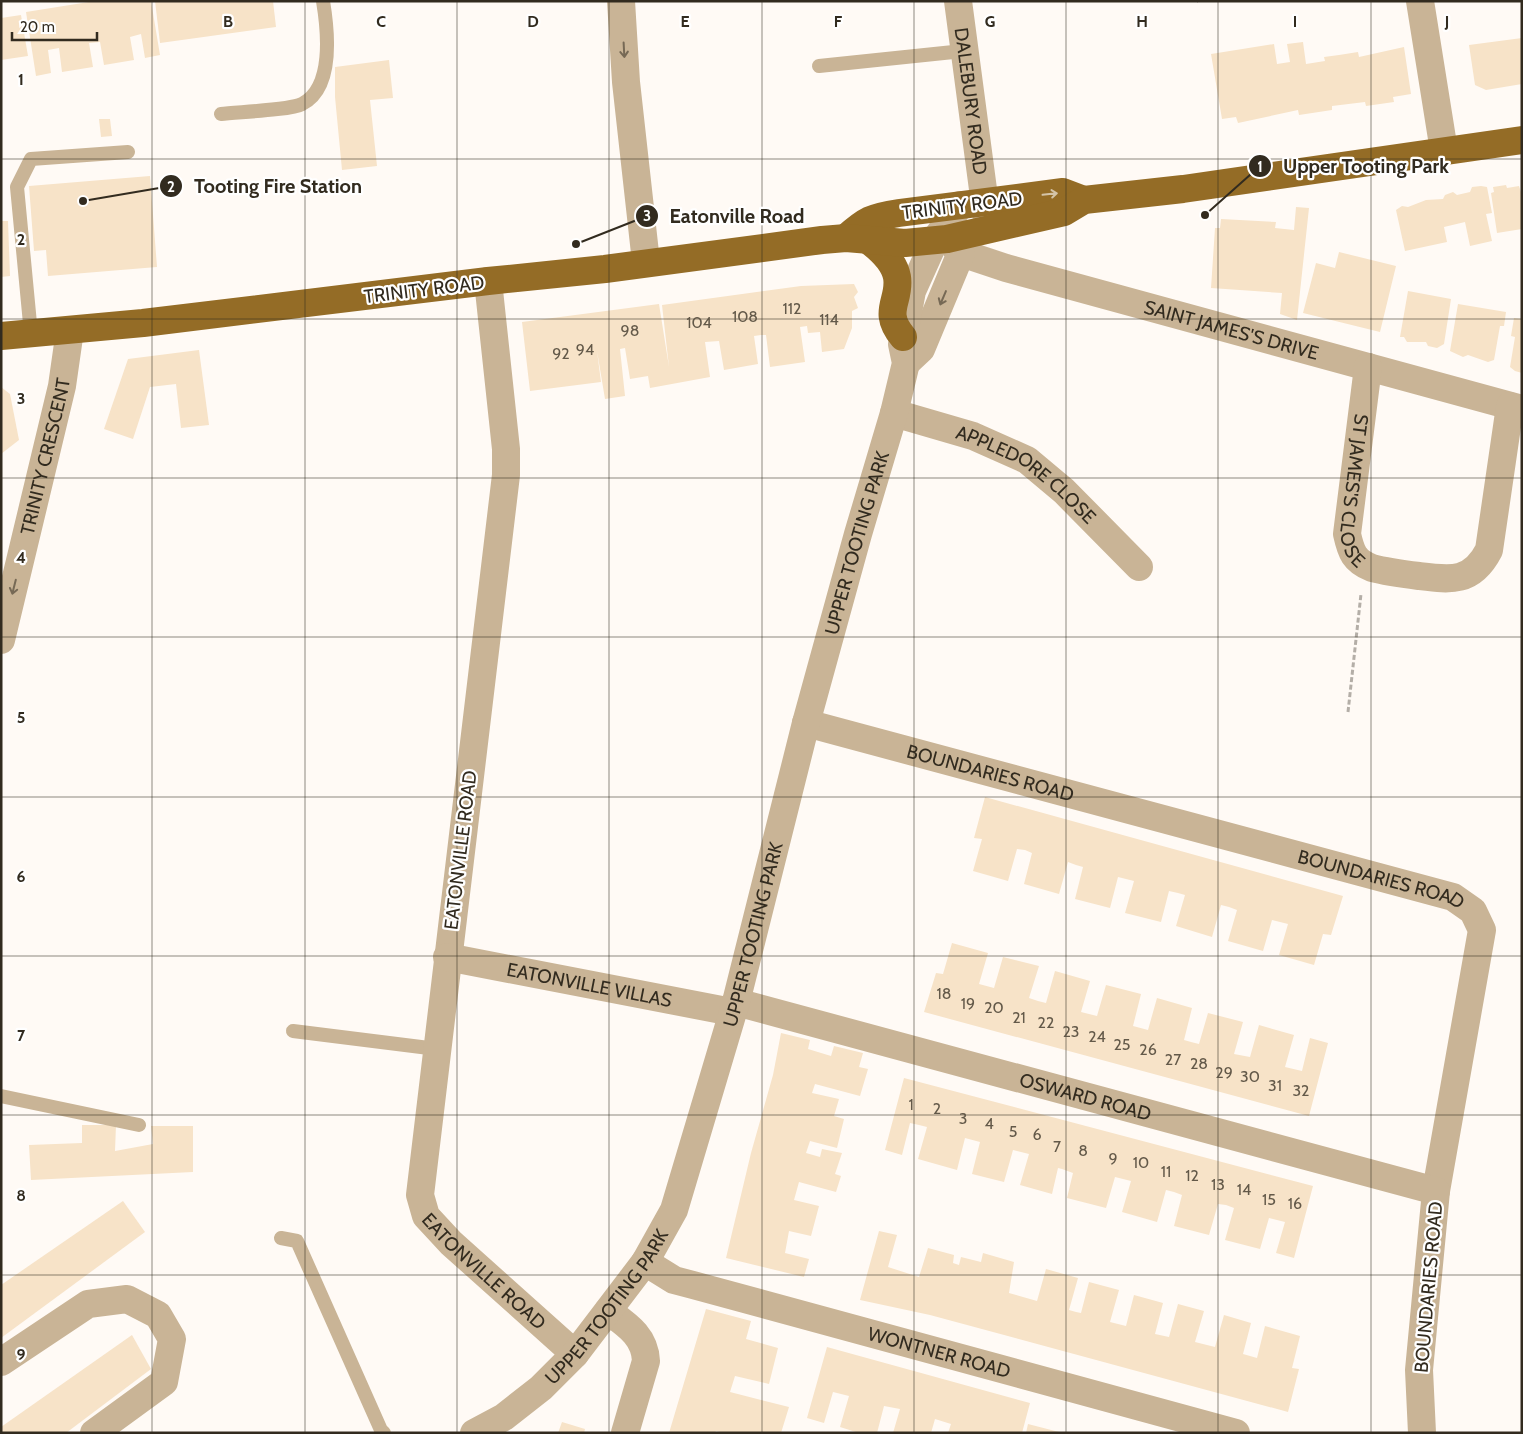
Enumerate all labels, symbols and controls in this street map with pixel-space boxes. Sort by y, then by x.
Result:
scale bar [12,10,98,42]
text: B [223,12,233,31]
text: C [376,12,386,31]
text: D [527,12,539,31]
text: E [680,12,690,31]
text: F [834,12,843,31]
text: G [985,12,995,31]
text: H [1136,12,1148,31]
text: I [1293,12,1297,31]
text: J [1444,12,1449,31]
text: 20 m [20,18,55,36]
street label: DALEBURY ROAD [950,26,992,176]
one-way arrow [620,42,629,58]
text: 1 [18,70,24,89]
callout: Upper Tooting Park [1248,149,1459,184]
text: Upper Tooting Park [1283,154,1449,178]
text: 1 [1257,158,1263,176]
callout: Tooting Fire Station [159,169,372,204]
text: Tooting Fire Station [194,174,362,198]
text: 2 [167,178,175,196]
street label: TRINITY ROAD [900,187,1024,224]
one-way arrow [1042,189,1058,199]
callout: Eatonville Road [635,198,815,233]
text: Eatonville Road [669,204,805,228]
text: 3 [643,207,651,225]
text: 2 [17,230,25,249]
street label: TRINITY ROAD [362,271,486,308]
one-way arrow [938,290,947,305]
street label: SAINT JAMES'S DRIVE [1142,295,1321,365]
house number: 112 [783,299,801,318]
house number: 108 [732,307,758,326]
house number: 114 [819,310,839,329]
house number: 104 [686,313,712,332]
house number: 98 [621,321,639,340]
house number: 94 [576,340,594,359]
house number: 92 [552,344,570,363]
street label: TRINITY CRESCENT [16,376,75,537]
text: 3 [17,389,25,408]
street label: ST JAMES'S CLOSE [1335,413,1373,572]
street label: APPLEDORE CLOSE [953,421,1101,529]
street label: UPPER TOOTING PARK [820,448,894,637]
text: 4 [16,548,26,567]
one-way arrow [9,579,18,595]
text: 5 [17,708,25,727]
street label: BOUNDARIES ROAD [904,740,1077,807]
street label: EATONVILLE ROAD [439,769,482,931]
street label: UPPER TOOTING PARK [718,839,788,1030]
street label: BOUNDARIES ROAD [1295,845,1469,914]
text: 6 [17,867,26,886]
street label: EATONVILLE VILLAS [505,958,674,1012]
house number: 18 [937,984,951,1003]
house number: 19 [961,994,975,1013]
house number: 20 [984,998,1004,1017]
house number: 21 [1012,1008,1026,1027]
house number: 22 [1038,1013,1054,1032]
house number: 23 [1062,1022,1080,1041]
text: 7 [17,1026,26,1045]
house number: 24 [1088,1027,1106,1046]
house number: 25 [1113,1035,1131,1054]
house number: 26 [1139,1040,1157,1059]
house number: 27 [1165,1050,1181,1069]
house number: 28 [1190,1054,1208,1073]
house number: 29 [1215,1063,1233,1082]
house number: 30 [1240,1067,1260,1086]
street label: OSWARD ROAD [1017,1068,1154,1126]
house number: 31 [1268,1076,1282,1095]
house number: 32 [1292,1081,1310,1100]
house number: 1 [908,1095,914,1114]
house number: 2 [933,1099,941,1118]
house number: 3 [959,1109,967,1128]
house number: 4 [984,1114,994,1133]
house number: 5 [1009,1122,1017,1141]
house number: 6 [1032,1125,1042,1144]
house number: 7 [1053,1137,1061,1156]
house number: 8 [1078,1141,1088,1160]
house number: 9 [1108,1149,1118,1168]
house number: 10 [1133,1153,1149,1172]
house number: 11 [1161,1162,1171,1181]
house number: 12 [1185,1166,1199,1185]
house number: 13 [1211,1175,1225,1194]
house number: 14 [1237,1180,1251,1199]
text: 8 [16,1186,26,1205]
house number: 15 [1262,1190,1276,1209]
house number: 16 [1288,1194,1302,1213]
street label: BOUNDARIES ROAD [1410,1200,1447,1374]
street label: EATONVILLE ROAD [417,1208,551,1335]
street label: UPPER TOOTING PARK [540,1225,673,1389]
street label: WONTNER ROAD [865,1322,1013,1383]
text: 9 [17,1345,26,1364]

